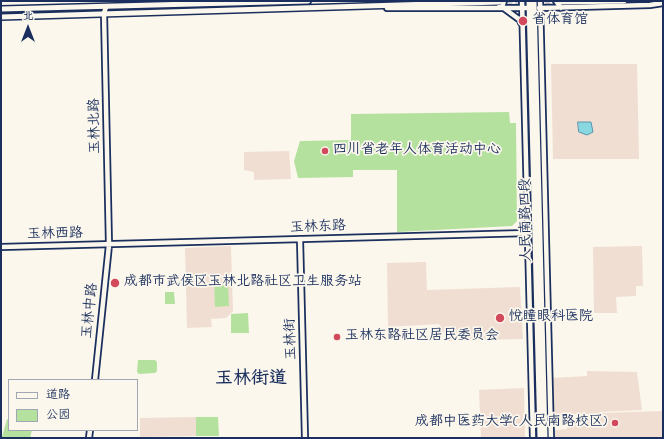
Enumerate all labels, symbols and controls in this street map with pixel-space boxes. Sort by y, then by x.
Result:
north arrow [8,8,48,48]
text: 北 [23,8,34,24]
place label: 省体育馆 [532,13,588,29]
marker: 省体育馆 [517,15,529,27]
street label: 玉林北路 [87,98,105,154]
place label: 四川省老年人体育活动中心 [333,143,501,159]
marker: 四川省老年人体育活动中心 [320,146,330,156]
street label: 人民南路四段 [518,178,536,262]
street label: 玉林东路 [290,219,346,237]
street label: 玉林西路 [27,226,83,244]
place label: 成都市武侯区玉林北路社区卫生服务站 [124,275,362,291]
marker: 成都市武侯区玉林北路社区卫生服务站 [109,277,121,289]
street label: 玉林中路 [80,282,102,340]
place label: 悦瞳眼科医院 [509,310,593,326]
marker: 悦瞳眼科医院 [494,312,506,324]
street label: 玉林街 [283,318,301,360]
place label: 玉林东路社区居民委员会 [345,329,499,345]
marker: 玉林东路社区居民委员会 [332,332,342,342]
district label: 玉林街道 [215,369,287,391]
legend [8,379,138,431]
text: 道路 [46,386,70,404]
text: 公园 [46,406,70,424]
place label: 成都中医药大学(人民南路校区) [415,415,607,431]
marker: 成都中医药大学(人民南路校区) [610,418,620,428]

